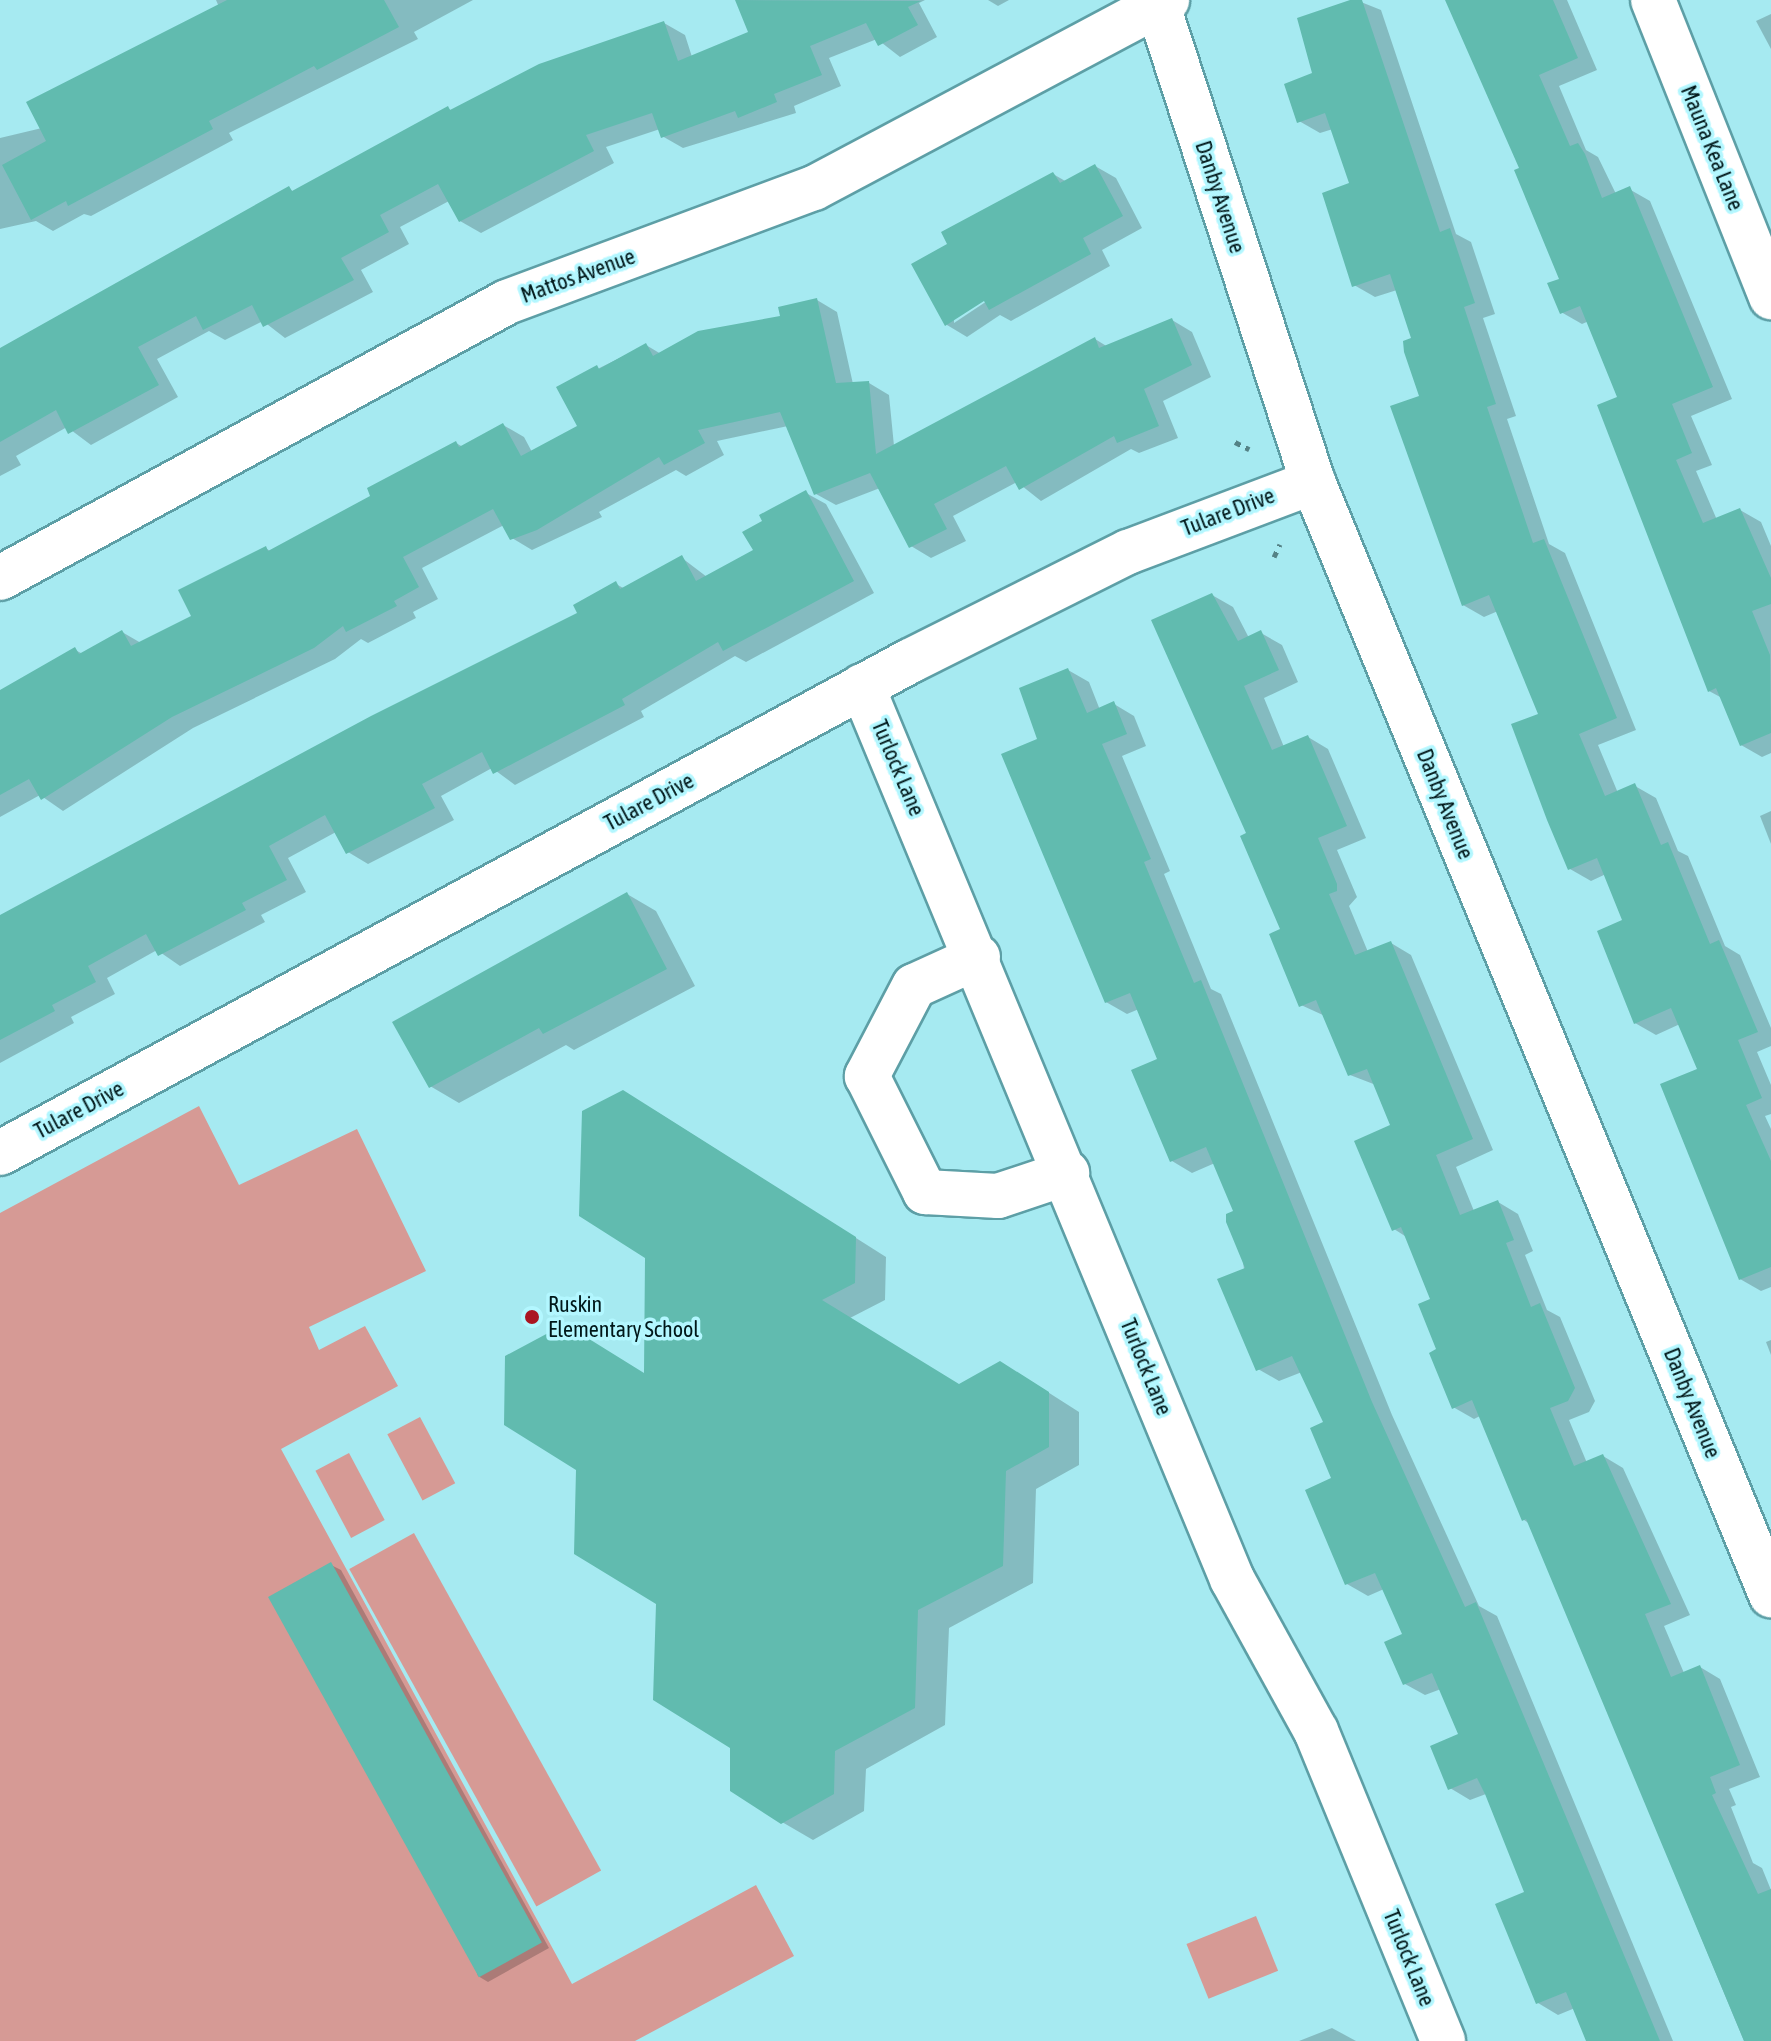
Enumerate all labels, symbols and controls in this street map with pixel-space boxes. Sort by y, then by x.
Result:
street label: Mauna Kea Lane [1675,82,1749,214]
street label: Danby Avenue [1189,138,1251,256]
street label: Mattos Avenue [517,243,639,309]
street label: Tulare Drive [1178,482,1278,542]
street label: Turlock Lane [866,716,930,820]
street label: Danby Avenue [1411,745,1479,863]
street label: Tulare Drive [600,767,698,837]
street label: Tulare Drive [30,1075,128,1145]
place label: Ruskin Elementary School [548,1291,699,1342]
marker: Ruskin Elementary School [523,1308,541,1326]
street label: Turlock Lane [1115,1315,1177,1419]
street label: Danby Avenue [1658,1344,1726,1462]
street label: Turlock Lane [1378,1906,1440,2010]

